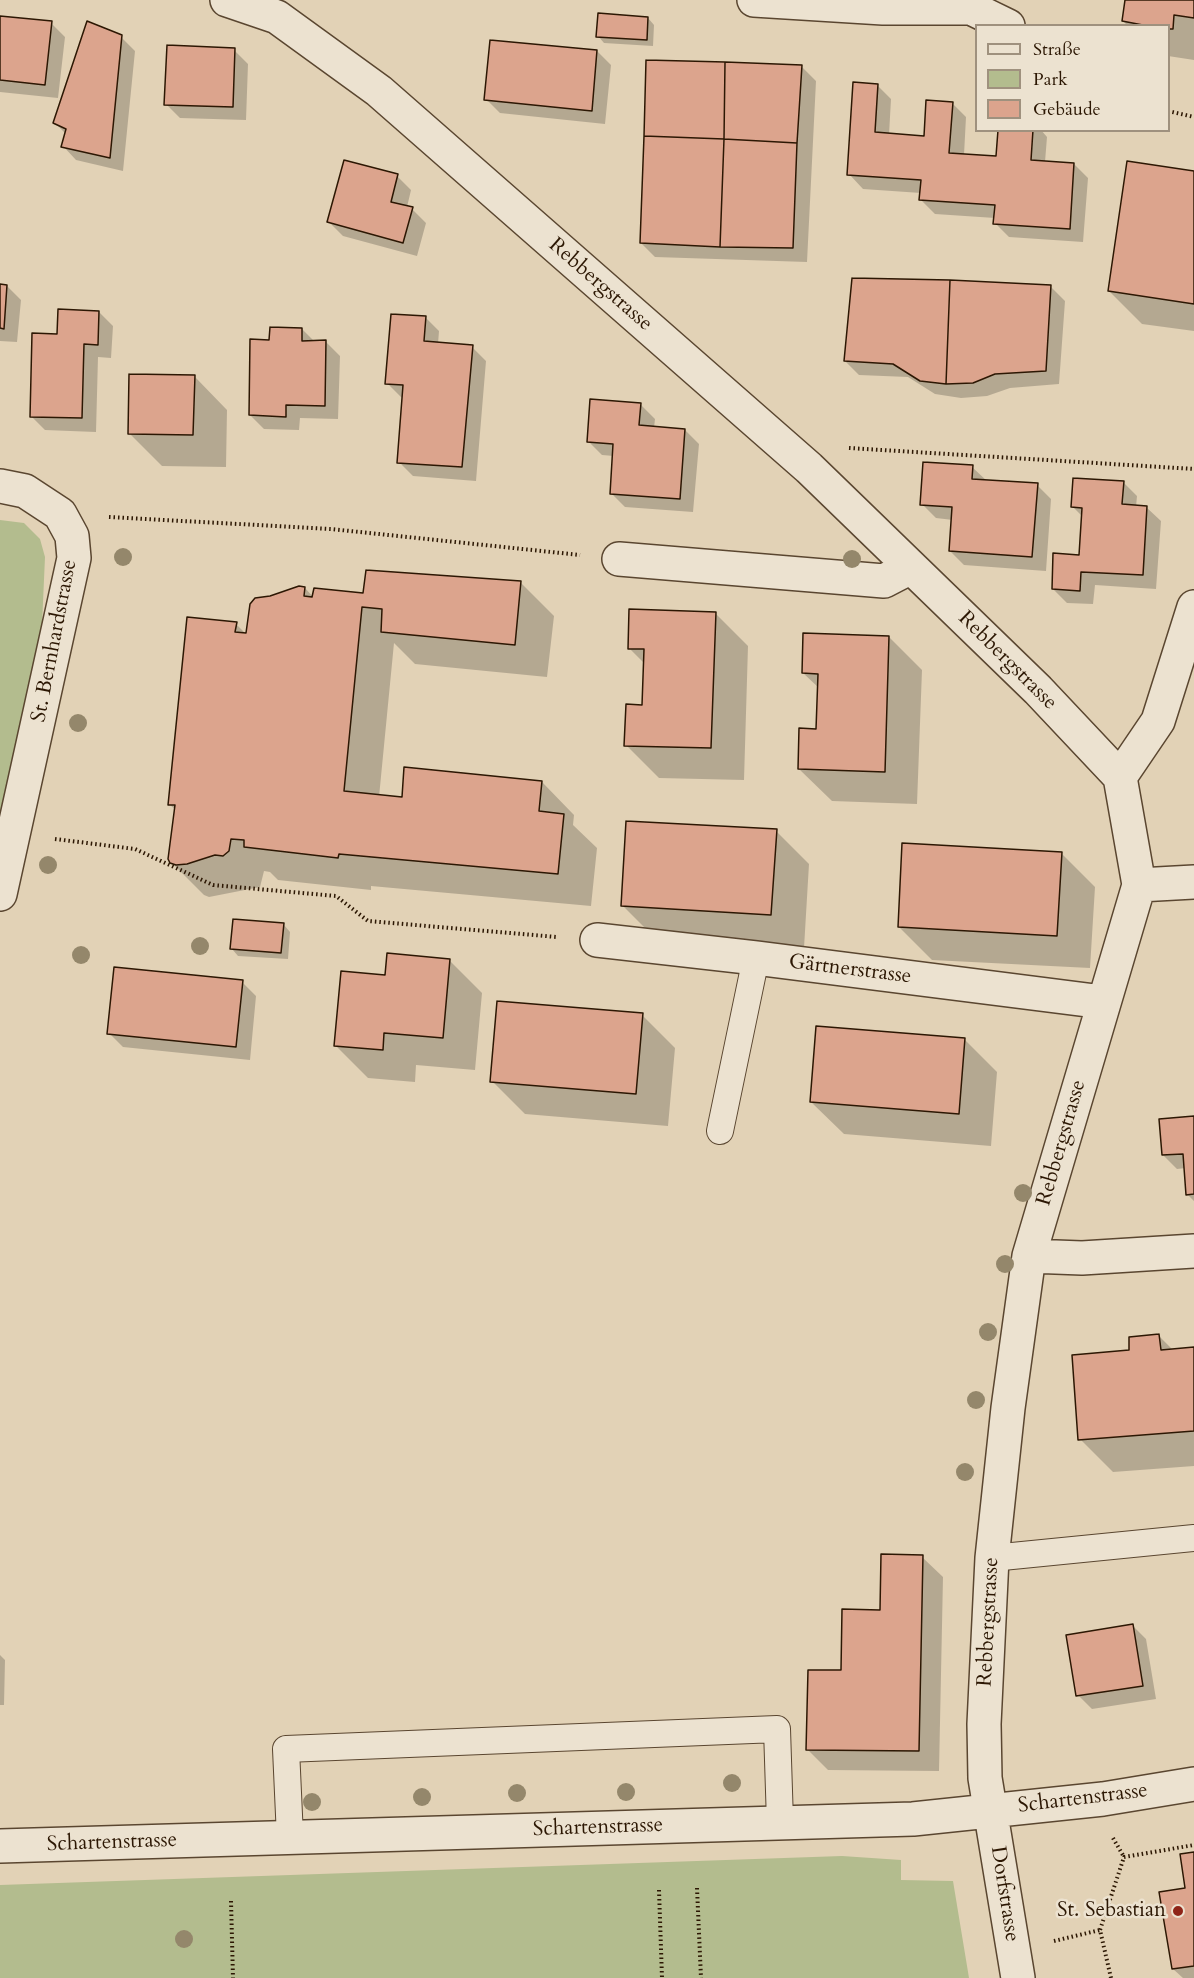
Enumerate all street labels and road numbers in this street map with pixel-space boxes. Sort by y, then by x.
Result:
street label: Rebbergstrasse [543,233,657,337]
street label: St. Bernhardstrasse [27,558,83,724]
street label: Rebbergstrasse [952,606,1062,716]
street label: Gärtnerstrasse [787,950,913,990]
street label: Rebbergstrasse [1032,1077,1092,1209]
street label: Rebbergstrasse [973,1557,1005,1687]
street label: Schartenstrasse [1017,1779,1149,1819]
street label: Schartenstrasse [532,1813,664,1843]
street label: Schartenstrasse [46,1828,178,1858]
street label: Dorfstrasse [984,1844,1024,1944]

